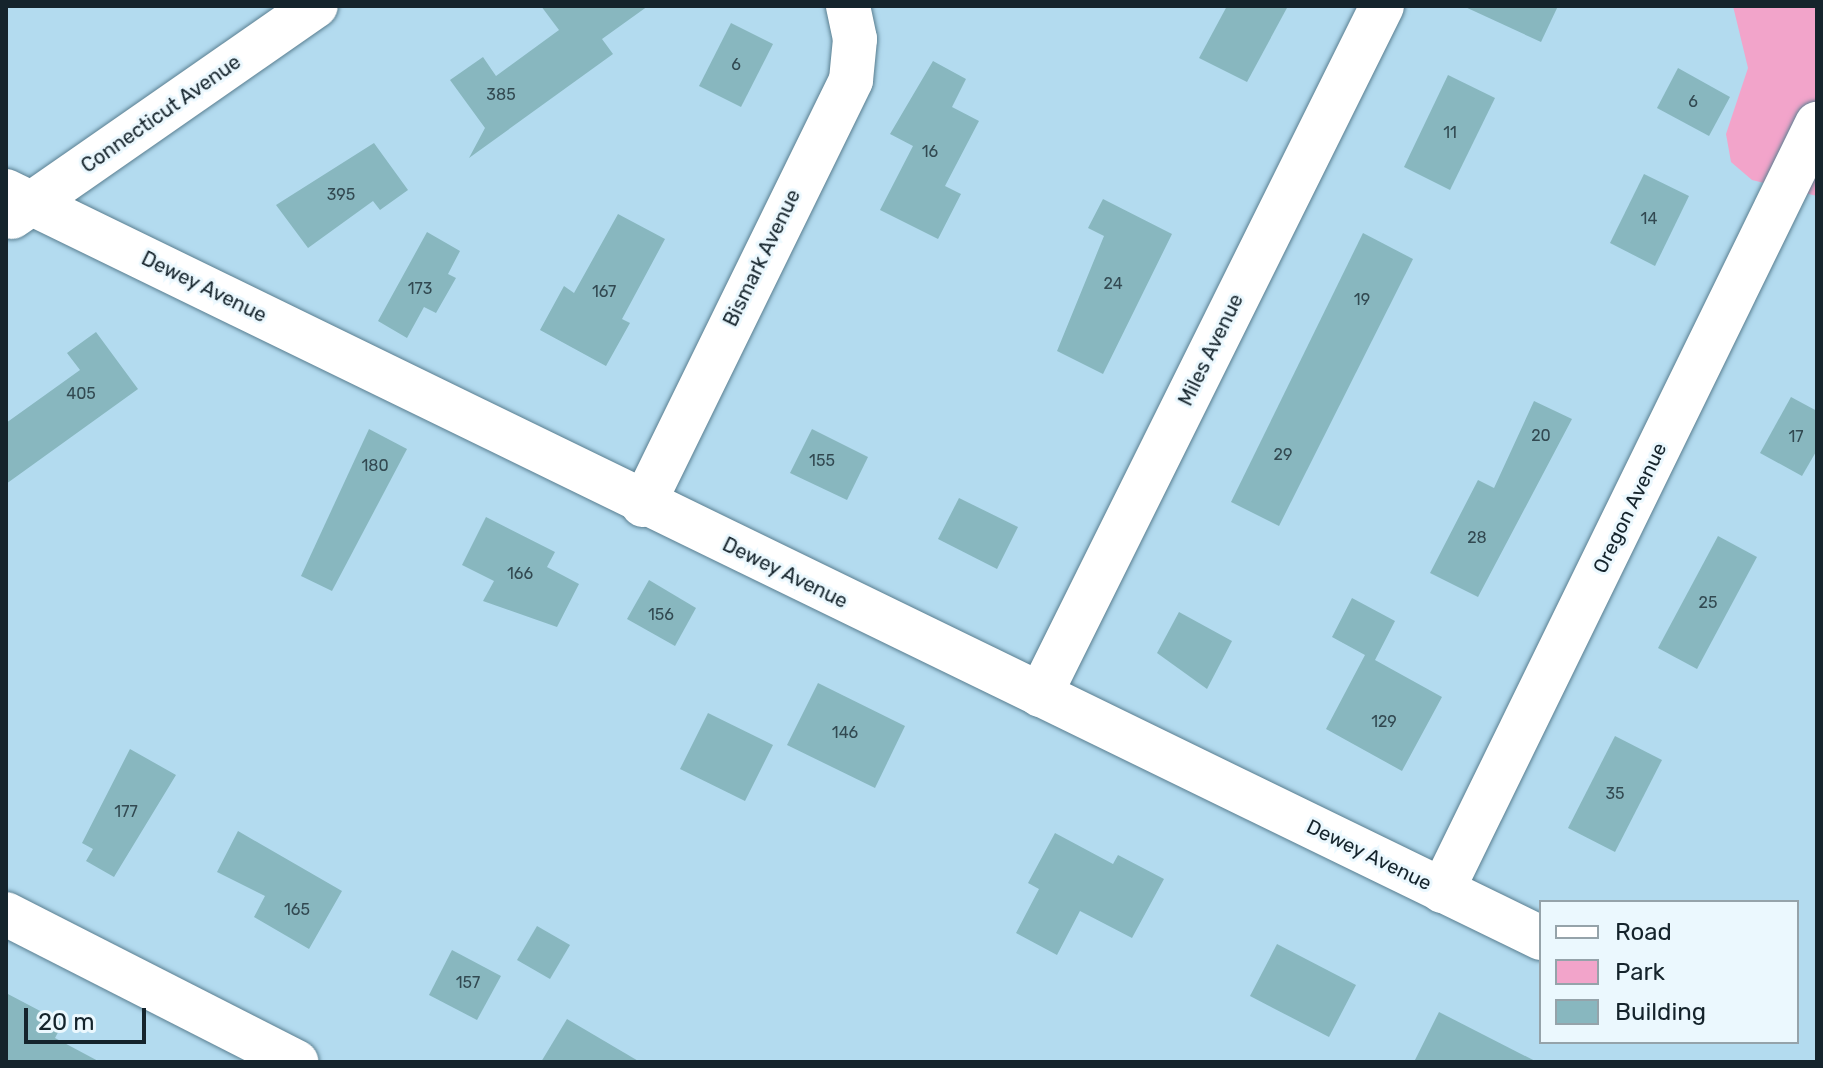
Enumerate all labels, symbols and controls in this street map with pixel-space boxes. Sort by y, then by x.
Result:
street label: Connecticut Avenue [76,50,246,178]
house number: 6 [731,55,741,75]
house number: 385 [486,85,516,105]
house number: 6 [1688,92,1698,112]
house number: 11 [1443,123,1457,143]
house number: 16 [922,142,938,162]
house number: 395 [327,185,355,205]
street label: Bismark Avenue [718,185,806,331]
house number: 14 [1641,209,1657,229]
street label: Dewey Avenue [137,246,271,328]
house number: 24 [1103,274,1123,294]
house number: 173 [408,279,432,299]
house number: 167 [592,282,616,302]
street label: Miles Avenue [1173,290,1249,410]
house number: 19 [1354,290,1370,310]
house number: 405 [66,384,96,404]
house number: 20 [1531,426,1551,446]
house number: 17 [1788,427,1804,447]
street label: Oregon Avenue [1588,439,1672,577]
house number: 29 [1274,445,1292,465]
house number: 155 [809,451,835,471]
house number: 180 [361,456,389,476]
house number: 28 [1467,528,1487,548]
street label: Dewey Avenue [718,532,852,614]
house number: 166 [507,564,533,584]
house number: 25 [1699,593,1717,613]
house number: 156 [648,605,674,625]
house number: 129 [1371,712,1397,732]
house number: 146 [832,723,858,743]
house number: 35 [1605,784,1625,804]
house number: 177 [114,802,138,822]
street label: Dewey Avenue [1302,814,1436,896]
house number: 165 [284,900,310,920]
legend [1539,900,1799,1044]
text: Road [1615,918,1672,946]
text: Park [1615,958,1665,986]
house number: 157 [456,973,480,993]
scale bar [28,992,150,1042]
text: Building [1615,998,1706,1026]
text: 20 m [38,1008,95,1036]

